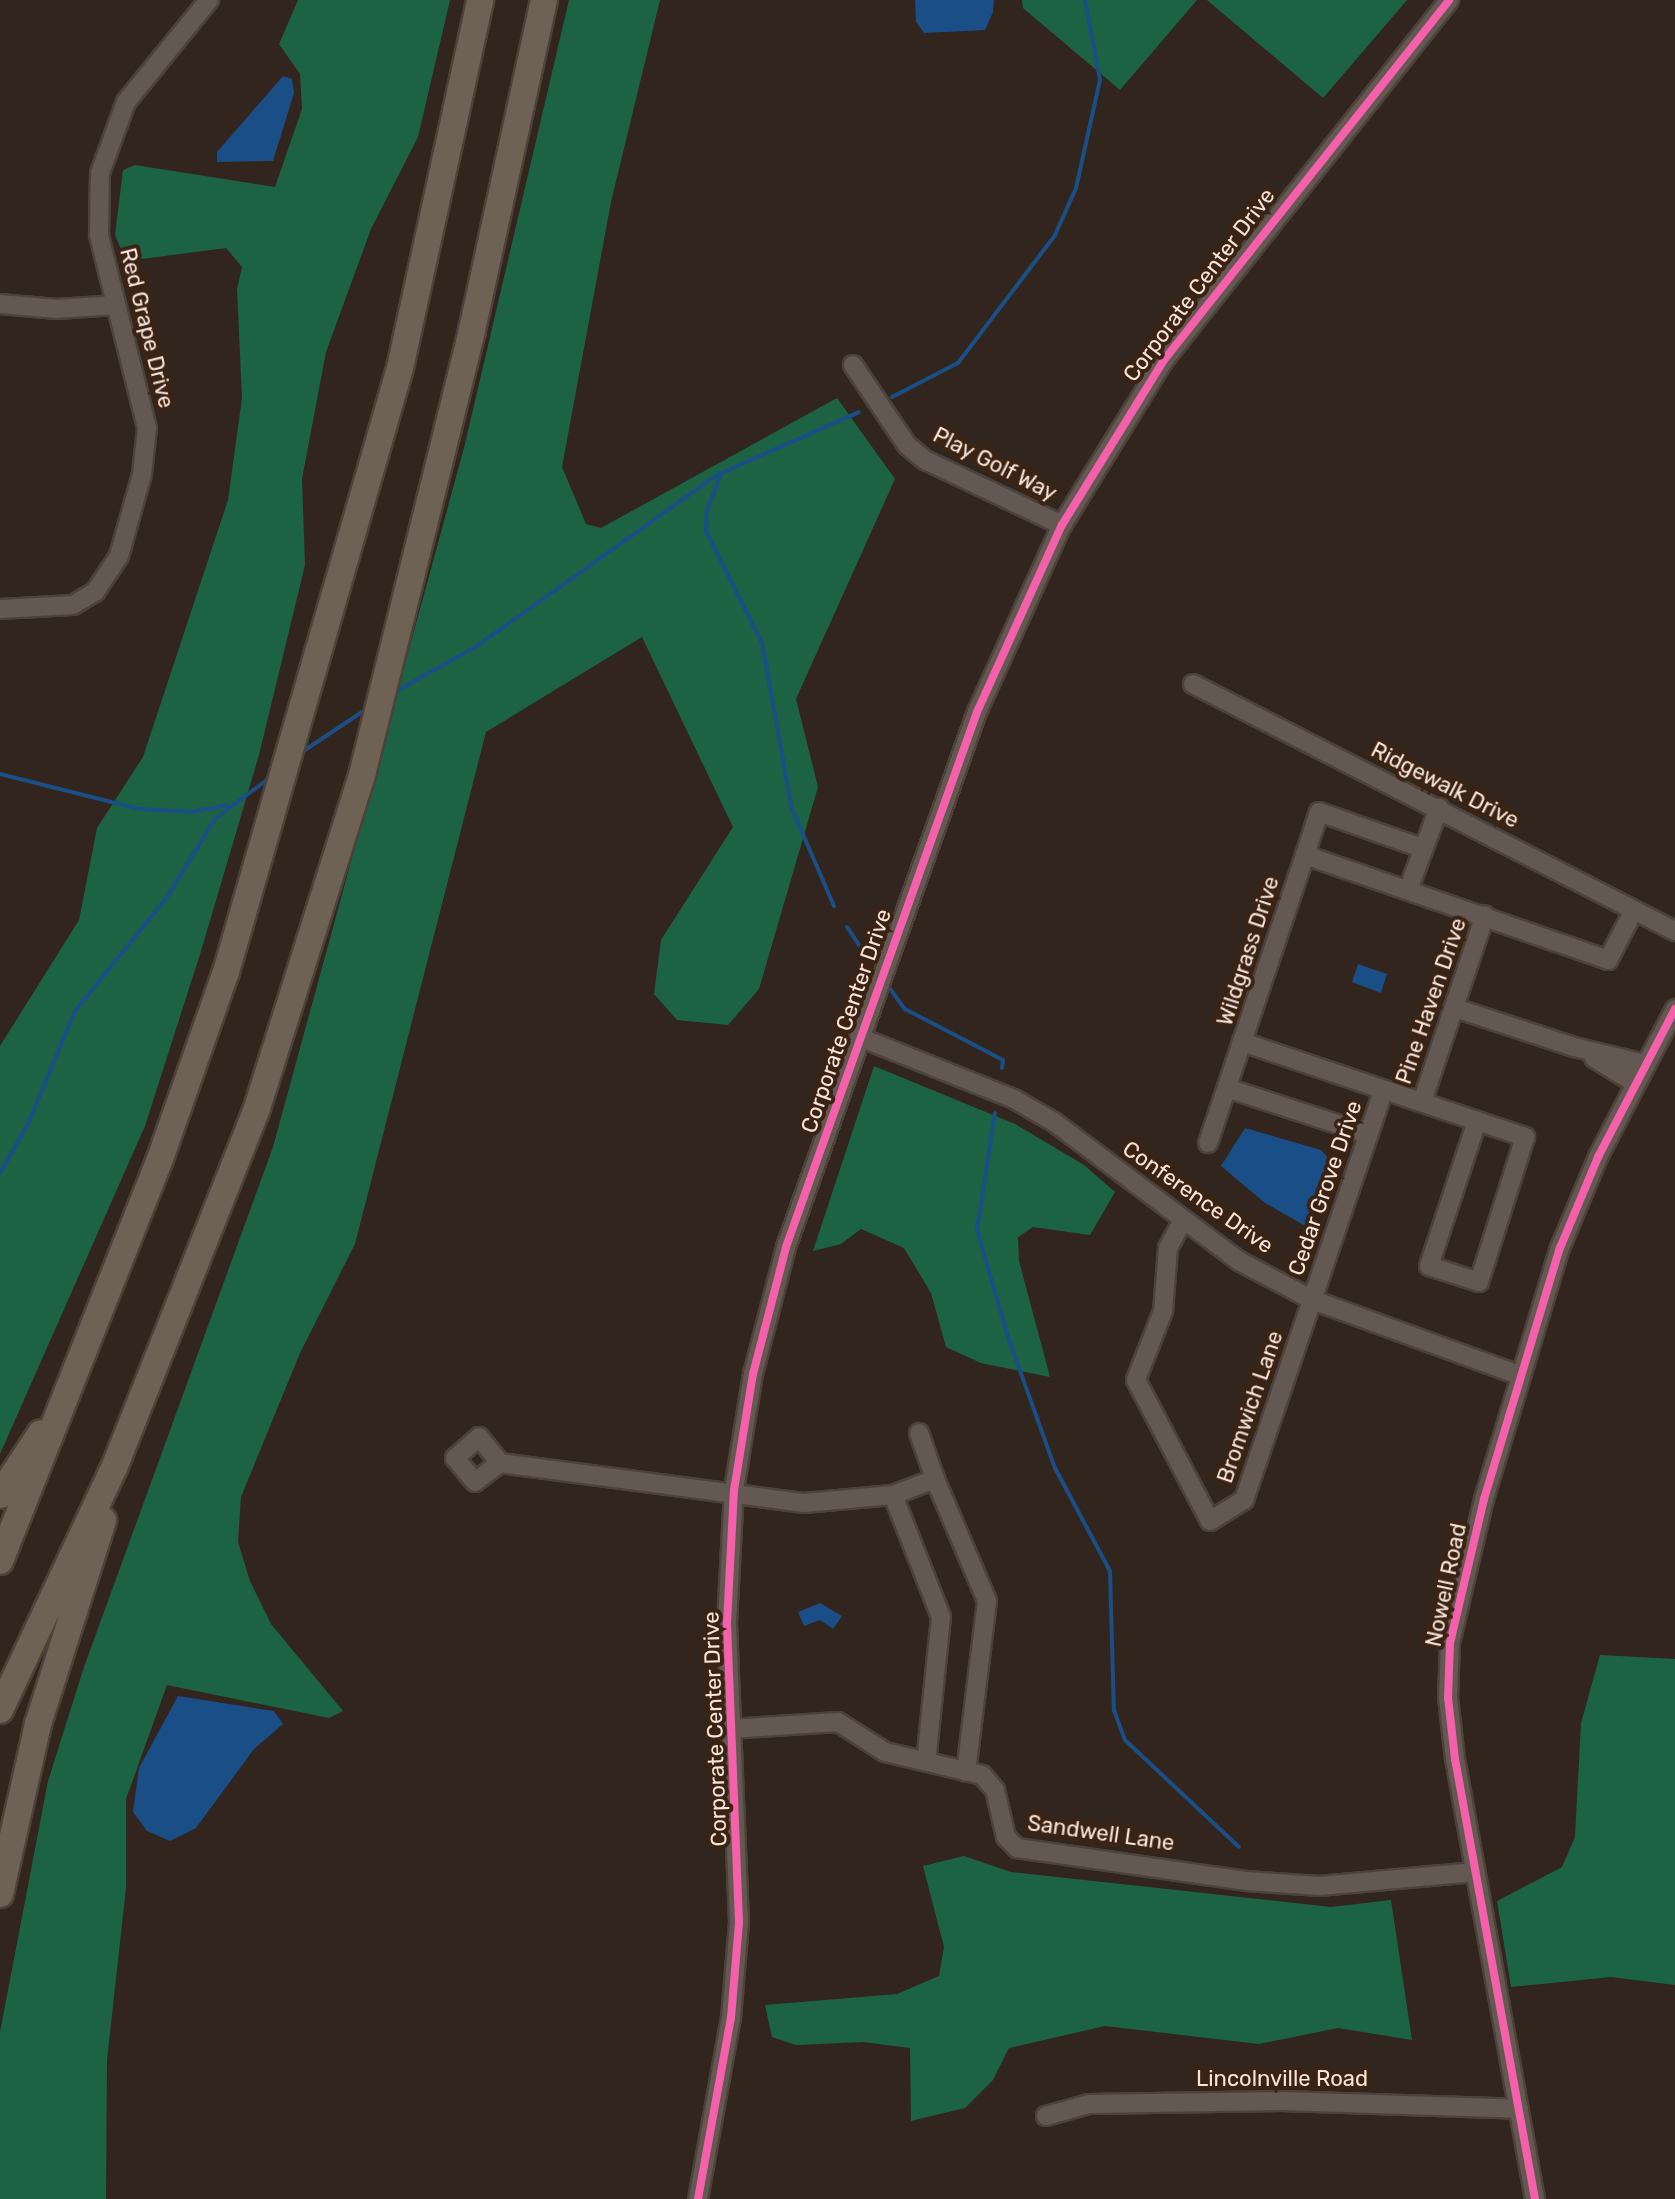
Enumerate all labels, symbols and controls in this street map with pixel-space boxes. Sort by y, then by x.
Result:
street label: Corporate Center Drive [1118,183,1280,387]
street label: Red Grape Drive [114,245,180,411]
street label: Play Golf Way [928,421,1062,507]
street label: Ridgewalk Drive [1367,736,1523,834]
street label: Wildgrass Drive [1211,873,1285,1029]
street label: Corporate Center Drive [795,905,897,1137]
street label: Pine Haven Drive [1390,914,1472,1088]
street label: Cedar Grove Drive [1283,1097,1367,1279]
street label: Conference Drive [1118,1135,1278,1259]
street label: Bromwich Lane [1212,1328,1288,1486]
street label: Nowell Road [1420,1521,1472,1649]
street label: Corporate Center Drive [698,1611,732,1847]
street label: Sandwell Lane [1026,1810,1176,1856]
street label: Lincolnville Road [1196,2066,1368,2092]

